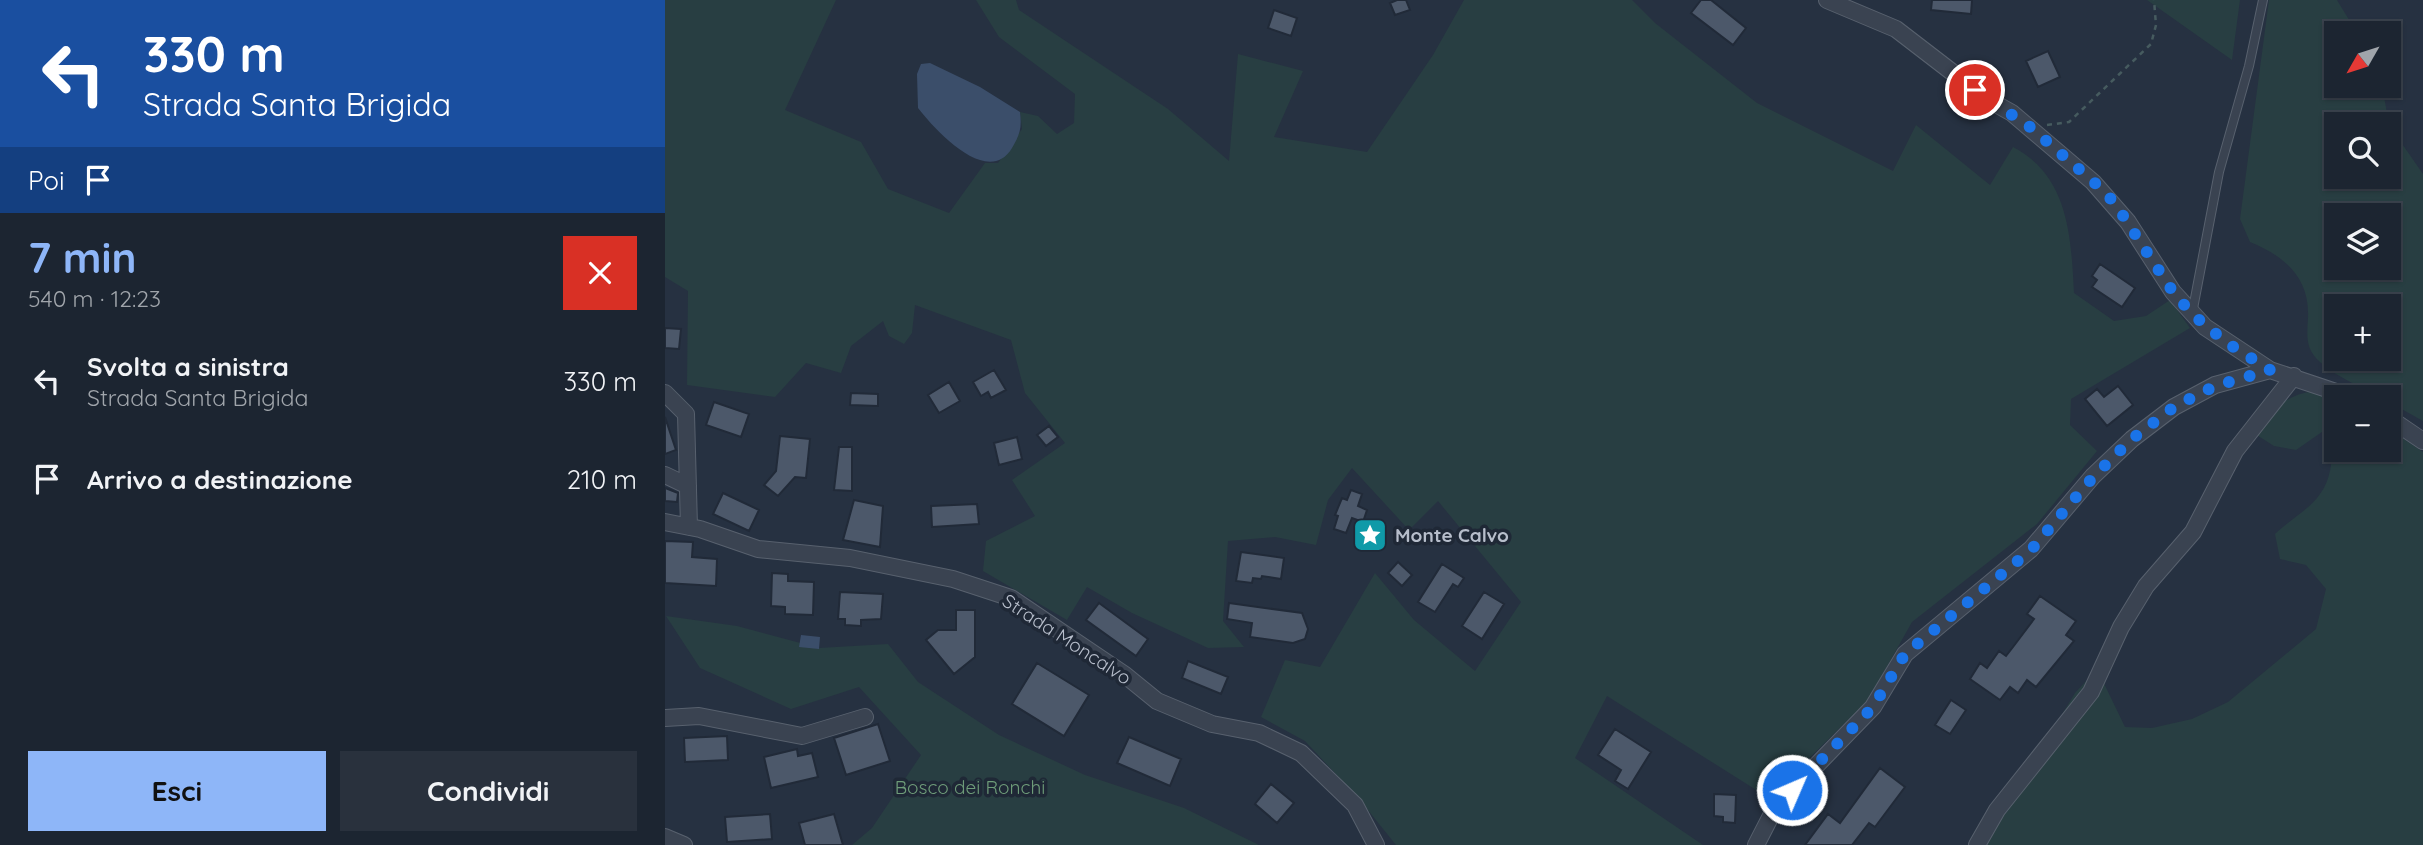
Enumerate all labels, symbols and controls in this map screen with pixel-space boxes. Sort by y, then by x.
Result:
north arrow [2324,21,2401,98]
map controls [2324,21,2401,462]
text: 330 m [143,23,285,84]
icon: left [28,28,119,119]
pin [1945,60,2005,120]
icon: arrive [1956,71,1994,109]
text: Strada Santa Brigida [143,84,451,124]
button: search [2324,112,2401,189]
icon: arrive [79,161,117,199]
text: Poi [28,164,65,197]
button: layers [2324,203,2401,280]
text: 7 min [28,231,137,284]
button: close [563,236,637,310]
text: 540 m · 12:23 [28,284,161,313]
button: + [2324,294,2401,371]
text: Svolta a sinistra [87,350,289,383]
icon: left [28,362,66,400]
text: 330 m [563,365,637,398]
text: Strada Santa Brigida [87,383,308,412]
button: − [2324,385,2401,462]
icon: arrive [28,460,66,498]
text: Arrivo a destinazione [87,463,353,496]
text: 210 m [567,463,637,496]
place icon: Monte Calvo [1351,516,1389,554]
place label: Monte Calvo [1395,523,1509,547]
street label: Strada Moncalvo [998,588,1136,690]
button: Esci [28,751,326,831]
button: Condividi [340,751,637,831]
position arrow [1755,753,1829,827]
park label: Bosco dei Ronchi [895,775,1045,799]

